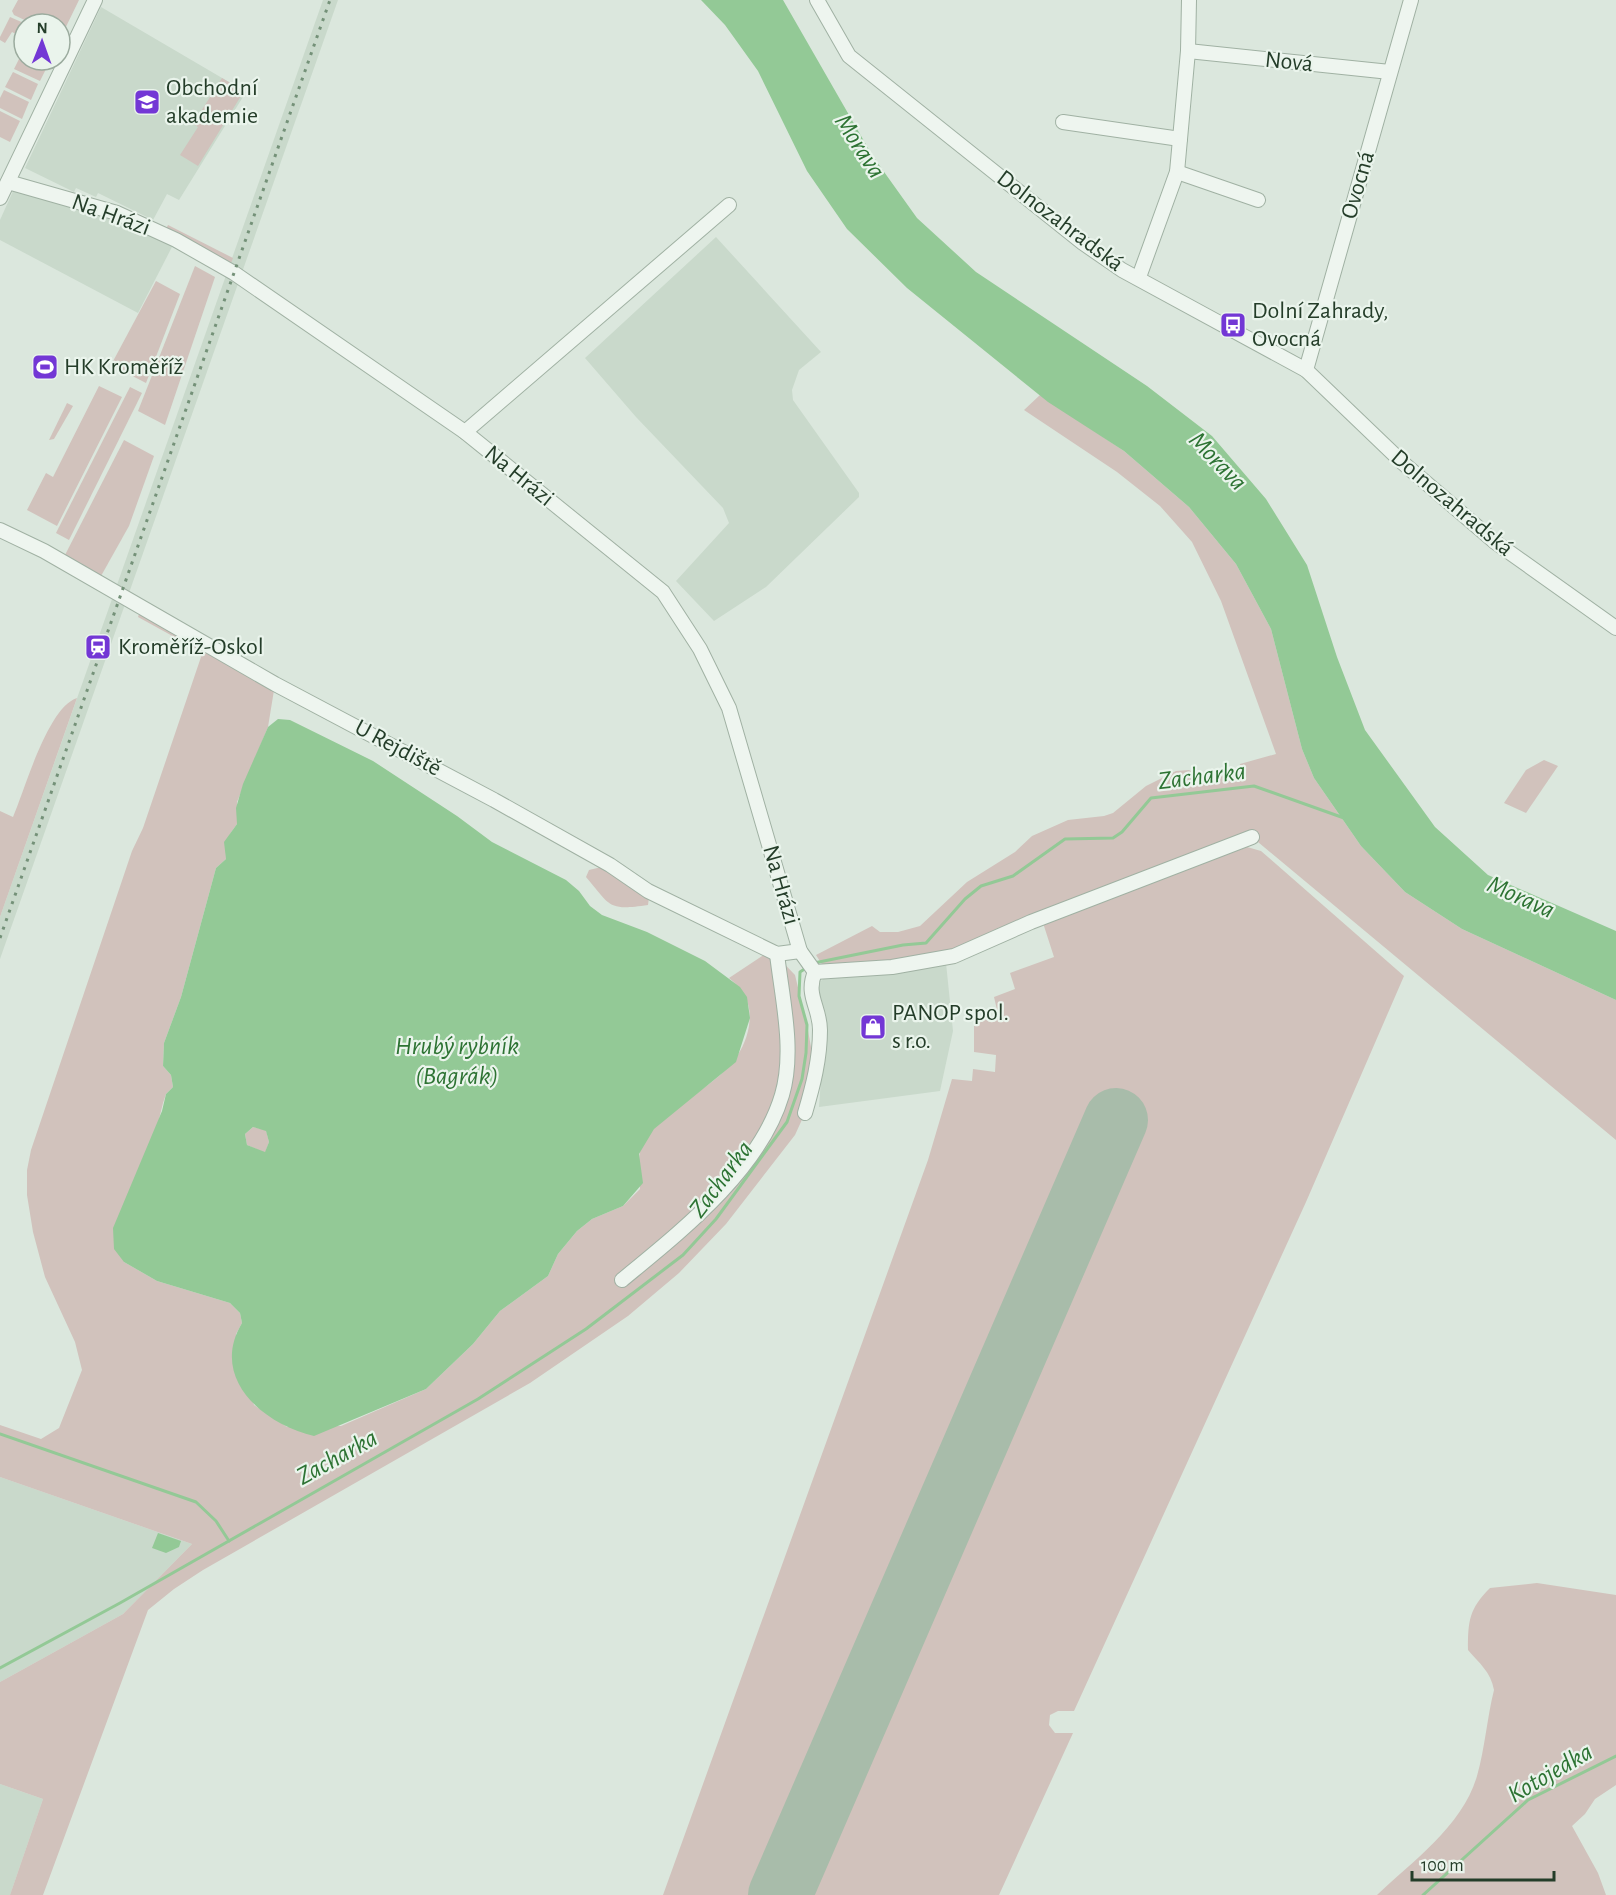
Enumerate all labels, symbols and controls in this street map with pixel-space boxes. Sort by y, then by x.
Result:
north arrow [12,12,72,72]
text: N [37,20,48,36]
street label: Nová [1264,48,1314,76]
place label: Obchodní akademie [166,76,258,128]
school or university icon: Obchodní akademie [132,87,162,117]
water label: Morava [830,109,890,183]
street label: Ovocná [1337,148,1379,222]
street label: Dolnozahradská [992,166,1128,276]
street label: Na Hrázi [69,190,153,240]
place label: Dolní Zahrady, Ovocná [1252,299,1388,351]
bus stop icon: Dolní Zahrady, Ovocná [1218,310,1248,340]
sports icon: HK Kroměříž [30,352,60,382]
place label: HK Kroměříž [64,355,183,379]
water label: Morava [1184,427,1252,495]
street label: Na Hrázi [480,441,558,511]
street label: Dolnozahradská [1386,445,1518,561]
station icon: Kroměříž-Oskol [83,632,113,662]
place label: Kroměříž-Oskol [118,635,264,659]
street label: U Rejdiště [351,715,445,781]
water label: Zacharka [1157,758,1247,794]
street label: Na Hrázi [758,843,804,927]
water label: Morava [1483,871,1559,923]
place label: PANOP spol. s r.o. [892,1001,1009,1053]
shop icon: PANOP spol. s r.o. [858,1012,888,1042]
water label: Hrubý rybník (Bagrák) [395,1033,519,1089]
water label: Zacharka [684,1136,758,1222]
water label: Zacharka [292,1424,382,1490]
water label: Kotojedka [1503,1738,1597,1808]
scale bar [1412,1844,1554,1882]
text: 100 m [1421,1857,1464,1875]

